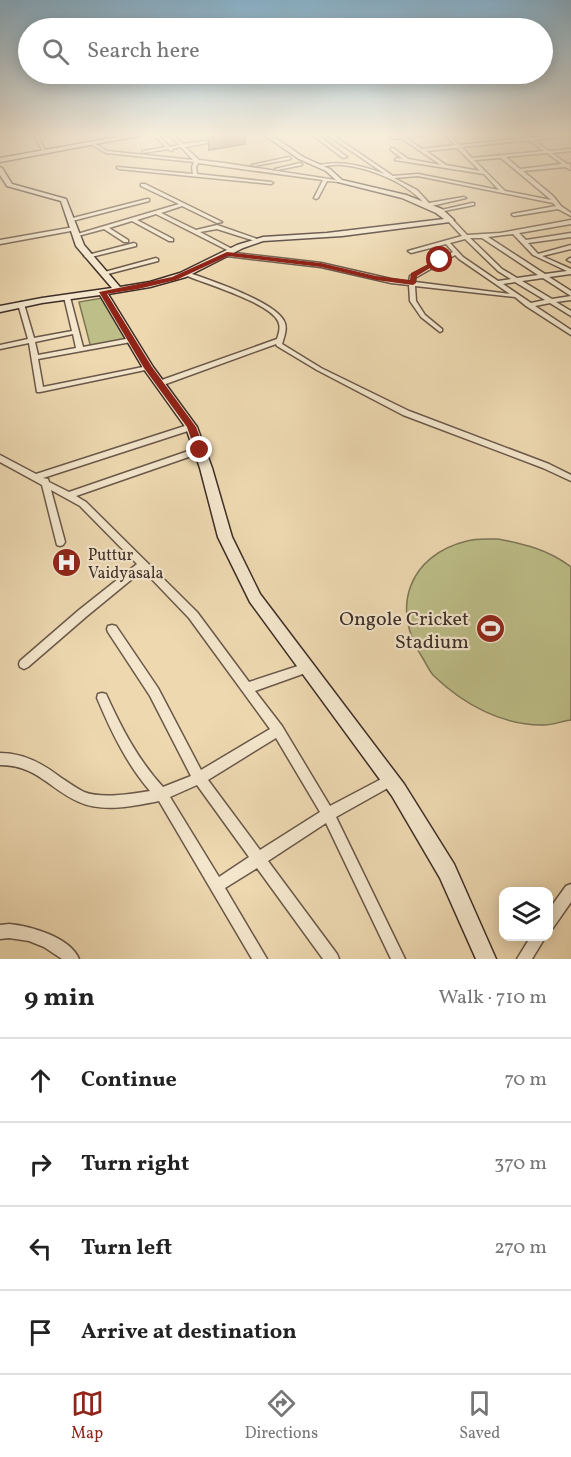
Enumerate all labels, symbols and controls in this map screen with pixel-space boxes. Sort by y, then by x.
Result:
search box [18,18,553,84]
icon: search [39,35,72,68]
text: Search here [87,36,200,67]
route start [426,246,452,272]
route end [186,436,212,462]
place label: Puttur Vaidyasala [88,545,164,585]
hospital icon: Puttur Vaidyasala [51,547,83,579]
place label: Ongole Cricket Stadium [339,606,469,657]
sports icon: Ongole Cricket Stadium [474,613,506,645]
map controls [499,887,553,941]
button: layers [499,887,553,941]
text: 9 min [24,980,95,1016]
text: Walk · 710 m [438,984,547,1012]
icon: ahead [24,1064,57,1097]
text: Continue [81,1065,177,1096]
text: 70 m [504,1066,547,1094]
icon: right [24,1148,57,1181]
text: Turn right [81,1149,189,1180]
text: 370 m [494,1150,547,1178]
icon: left [24,1232,57,1265]
text: Turn left [81,1233,172,1264]
text: 270 m [494,1234,547,1262]
icon: arrive [24,1316,57,1349]
text: Arrive at destination [81,1317,297,1348]
tab: Map [71,1387,104,1445]
tab: Directions [245,1387,318,1445]
tab: Saved [459,1387,500,1445]

